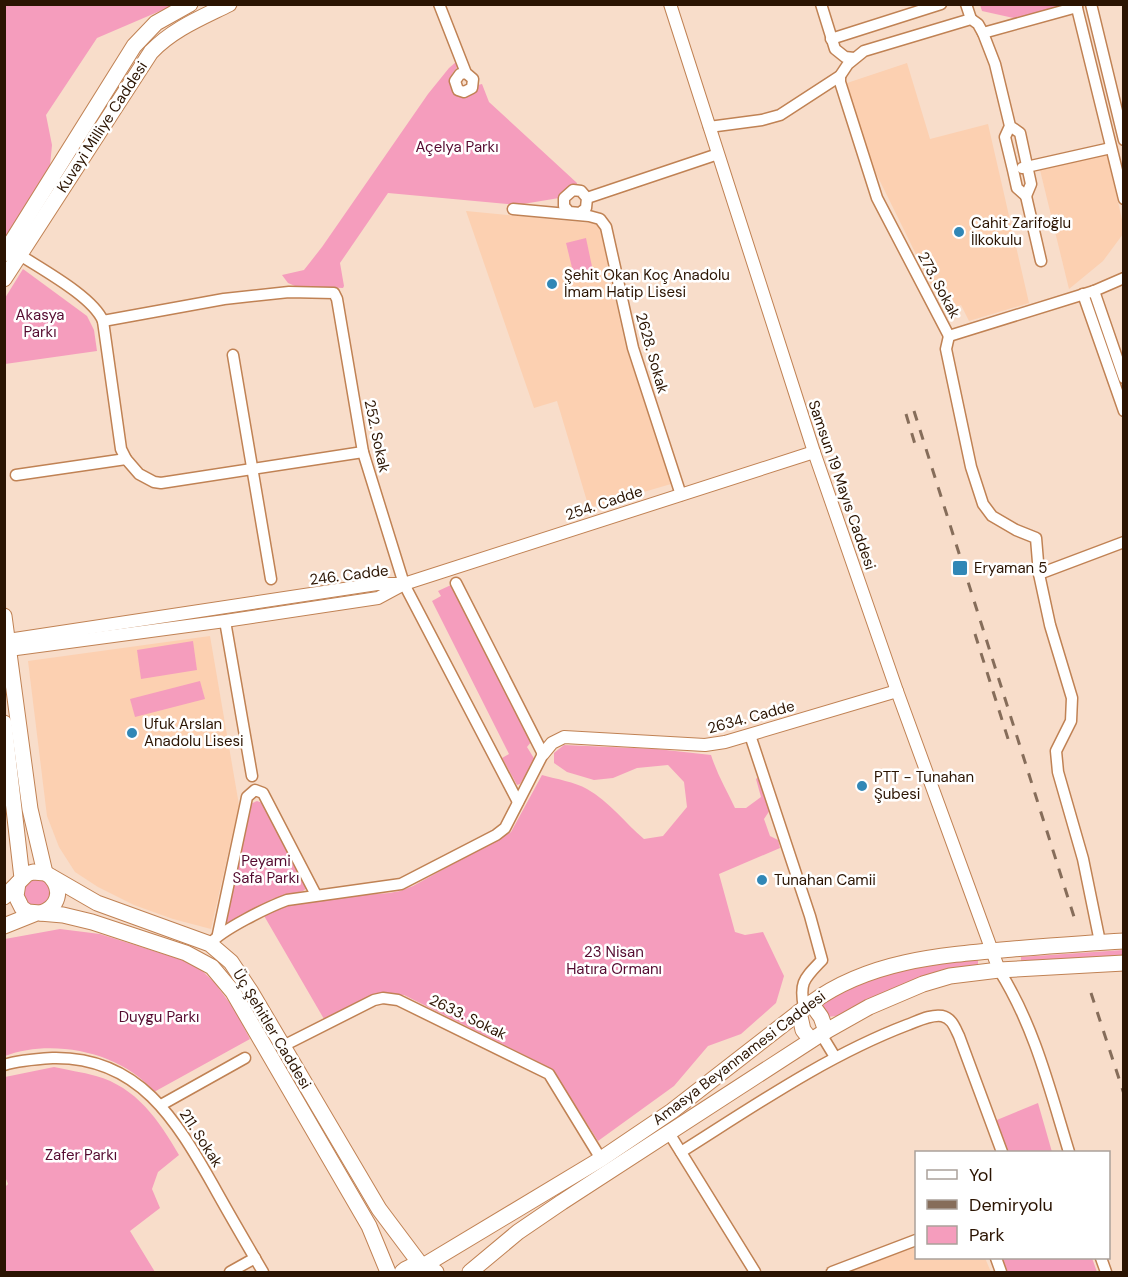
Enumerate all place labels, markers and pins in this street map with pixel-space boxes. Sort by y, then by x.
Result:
place label: Cahit Zarifoğlu İlkokulu [971,213,1071,250]
marker: Cahit Zarifoğlu İlkokulu [952,225,966,239]
place label: Şehit Okan Koç Anadolu İmam Hatip Lisesi [564,265,730,302]
marker: Şehit Okan Koç Anadolu İmam Hatip Lisesi [545,277,559,291]
place label: Eryaman 5 [974,558,1047,578]
marker: Eryaman 5 [951,559,969,577]
place label: Ufuk Arslan Anadolu Lisesi [144,714,244,751]
marker: Ufuk Arslan Anadolu Lisesi [125,726,139,740]
place label: PTT - Tunahan Şubesi [874,767,974,804]
marker: PTT - Tunahan Şubesi [855,779,869,793]
place label: Tunahan Camii [774,870,876,890]
marker: Tunahan Camii [755,873,769,887]

